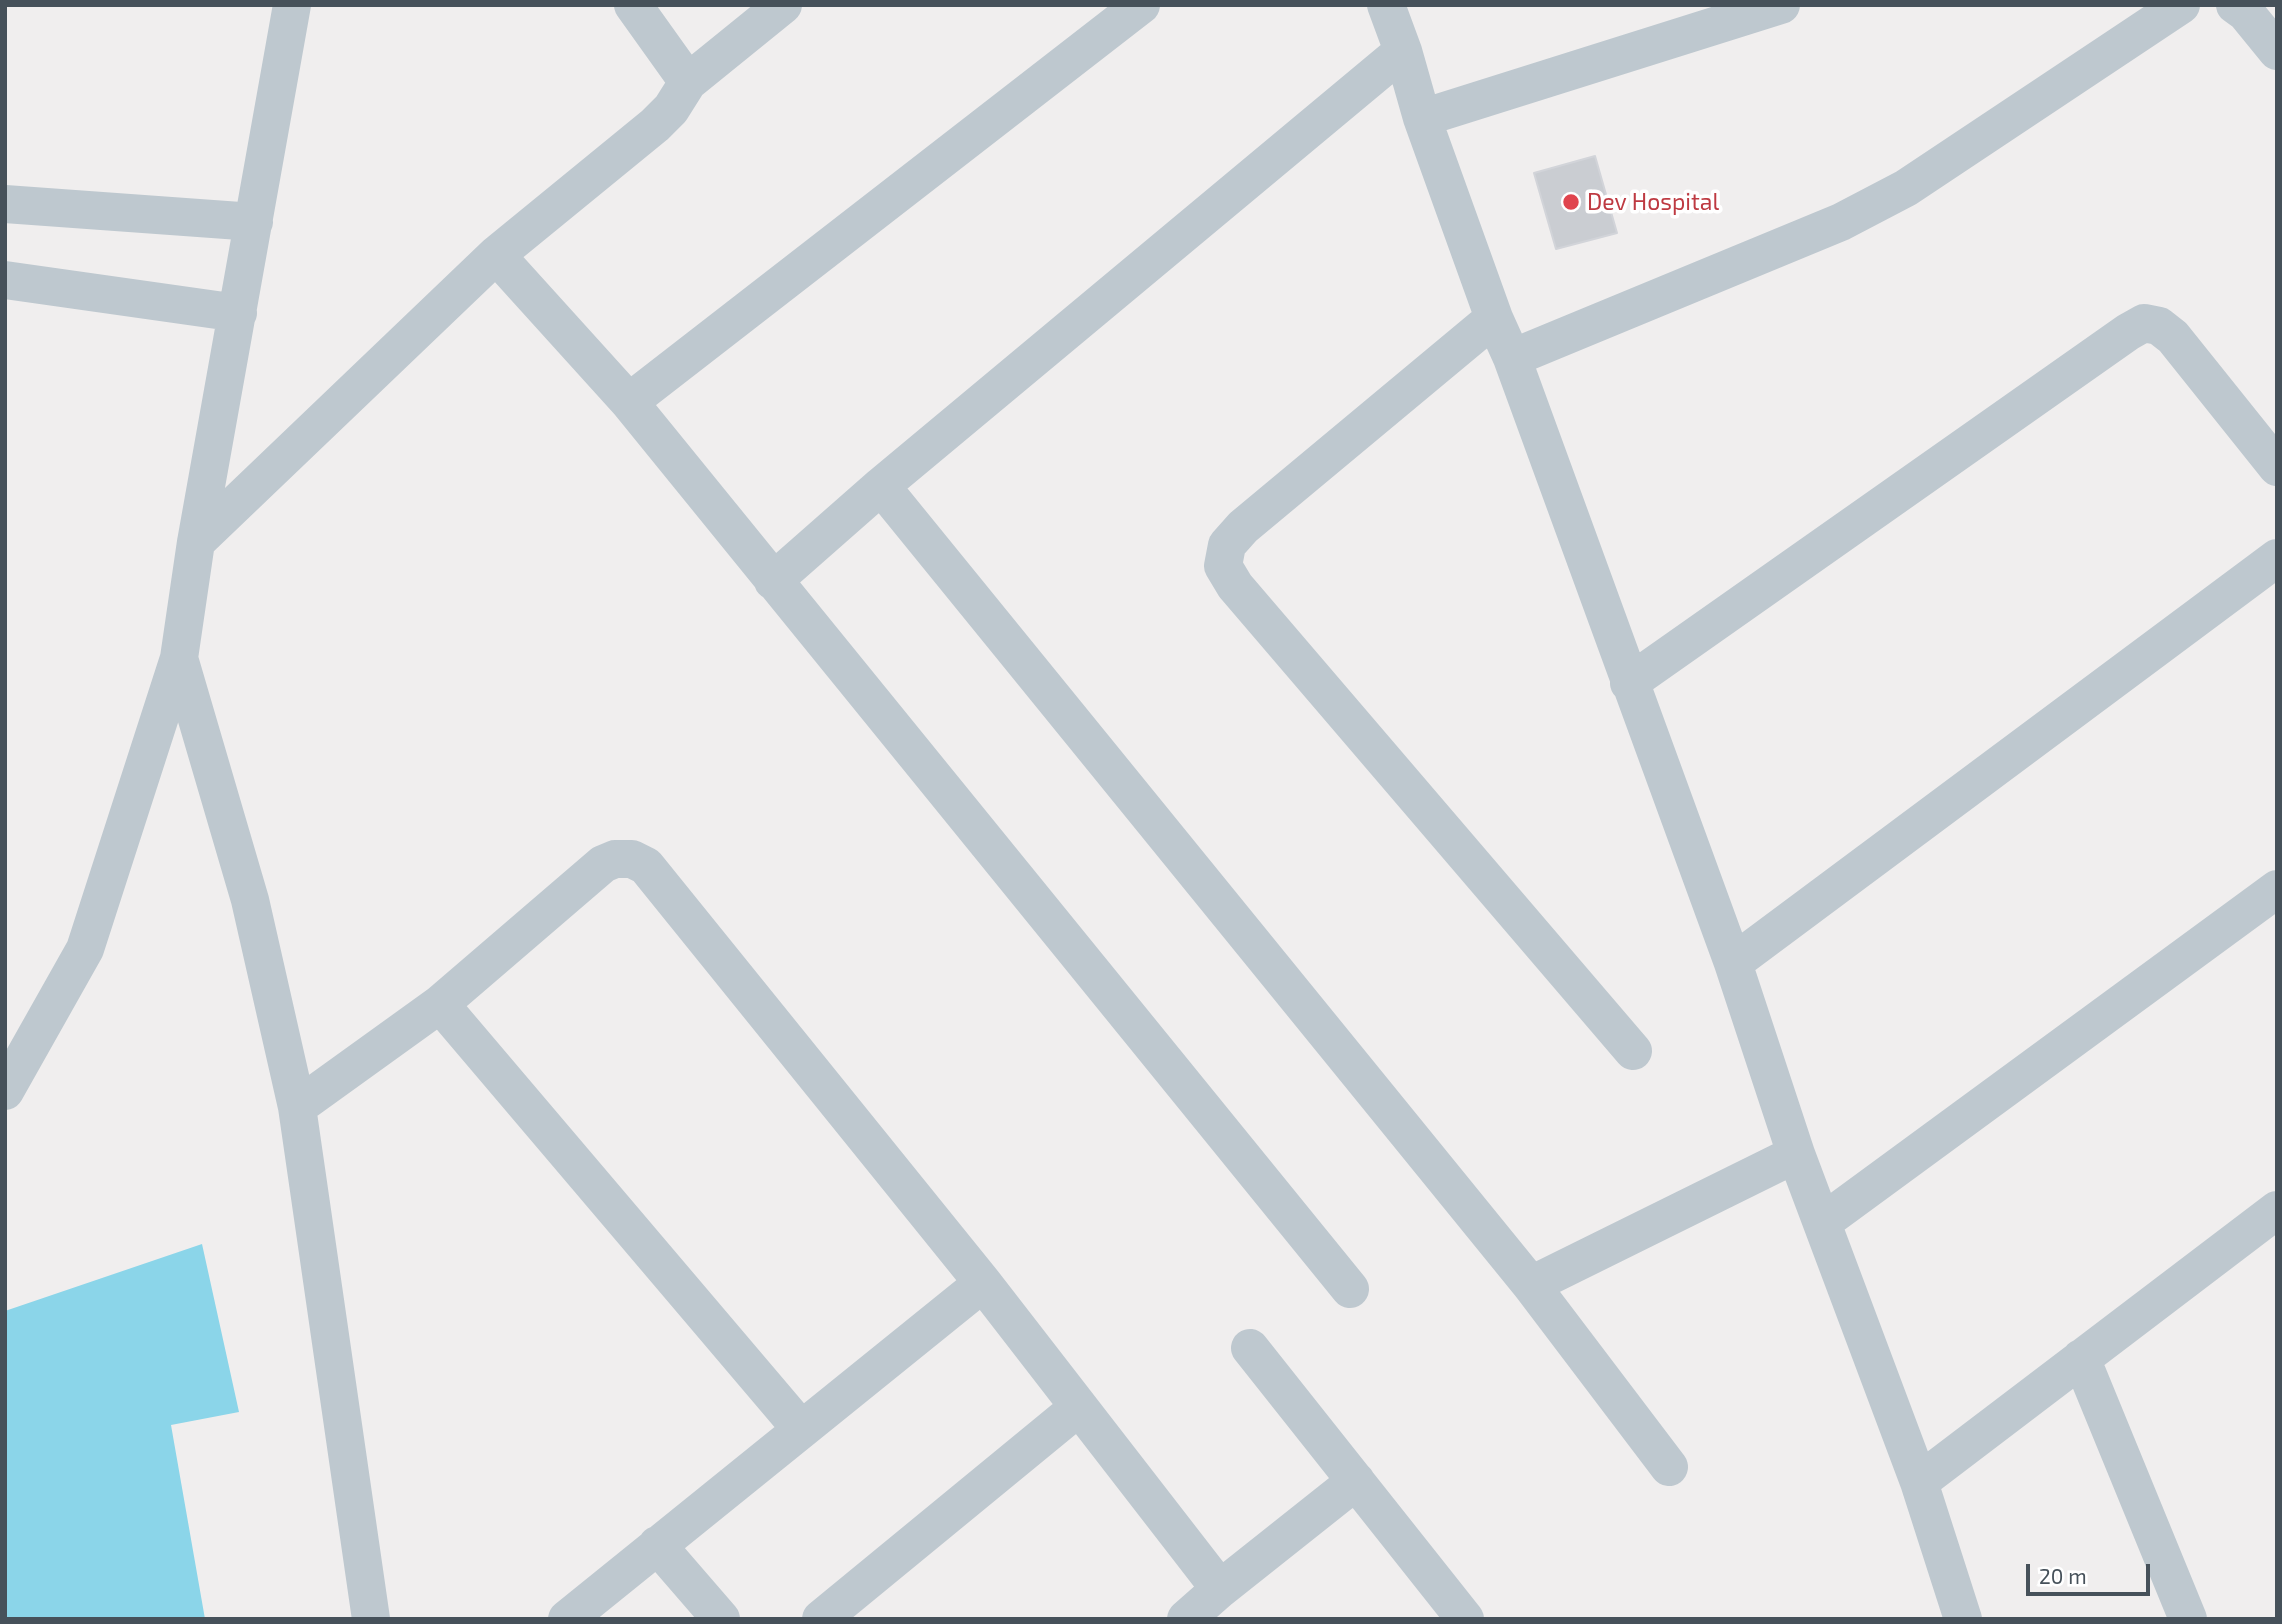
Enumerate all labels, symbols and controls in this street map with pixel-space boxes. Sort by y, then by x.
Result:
place label: Dev Hospital [1587,188,1719,216]
marker: Dev Hospital [1561,192,1581,212]
scale bar [2030,1550,2154,1594]
text: 20 m [2039,1563,2087,1588]

